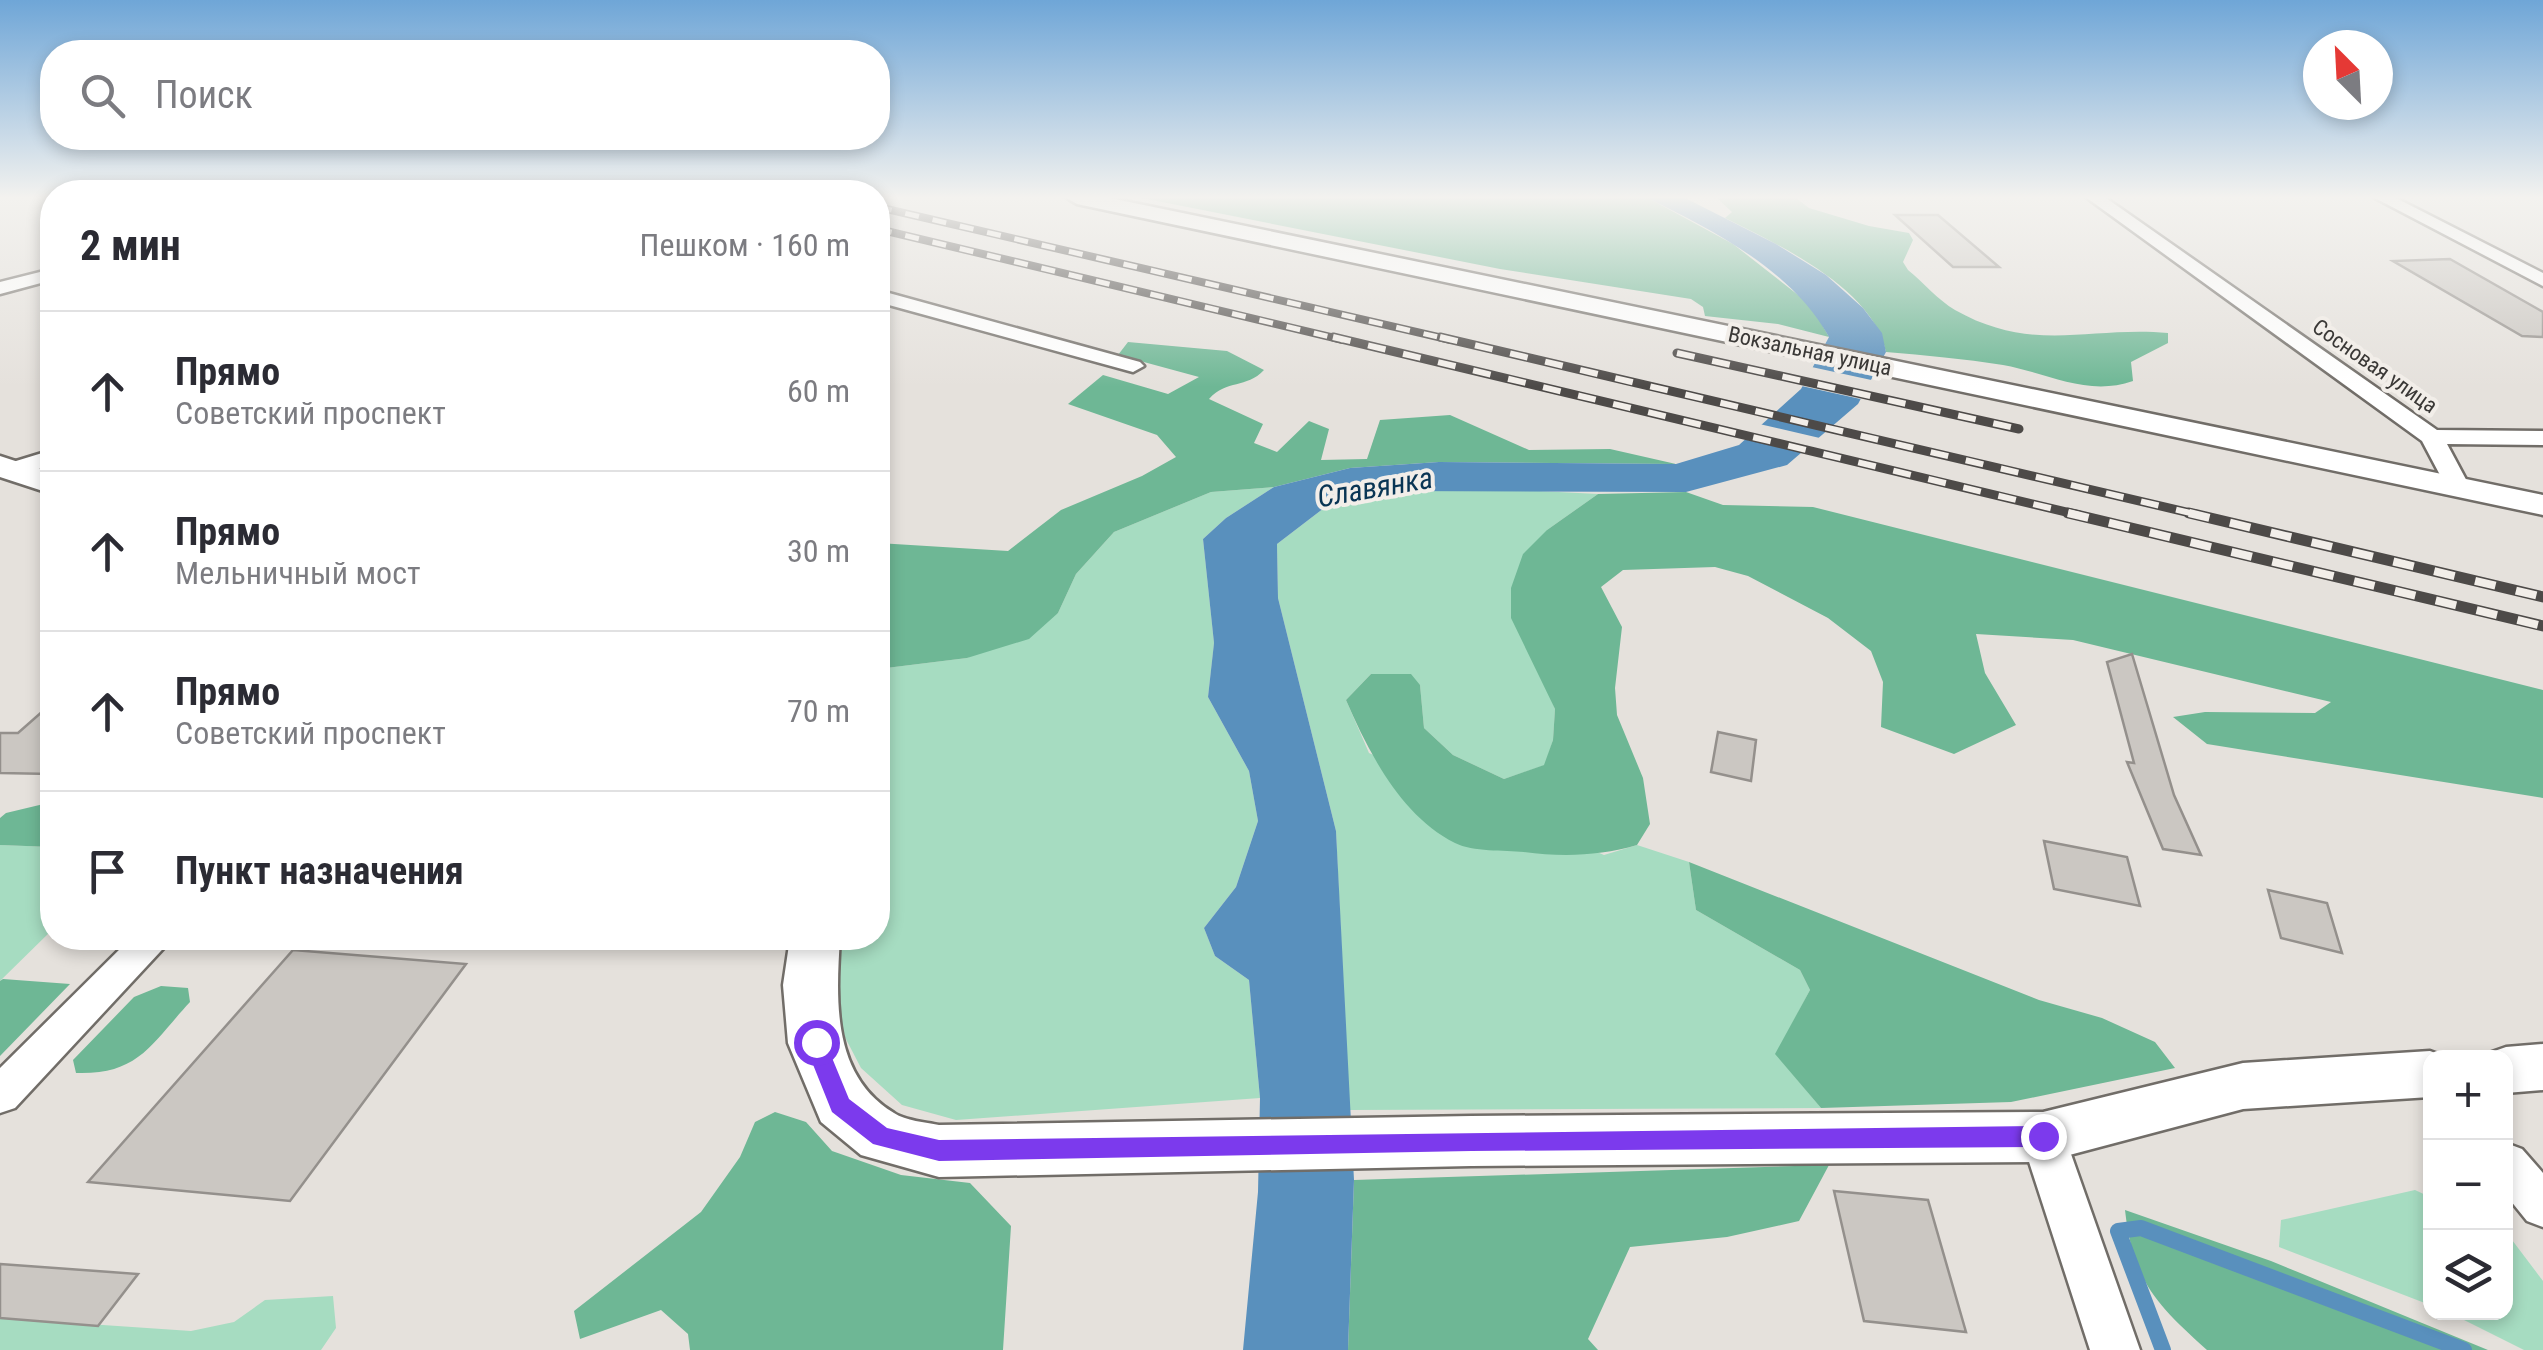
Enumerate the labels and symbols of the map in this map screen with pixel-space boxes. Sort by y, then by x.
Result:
north arrow [2303,30,2393,120]
street label: Сосновая улица [2308,314,2442,418]
street label: Вокзальная улица [1726,321,1894,381]
water label: Славянка [1314,460,1436,514]
route start [794,1020,840,1066]
route end [2021,1114,2067,1160]

